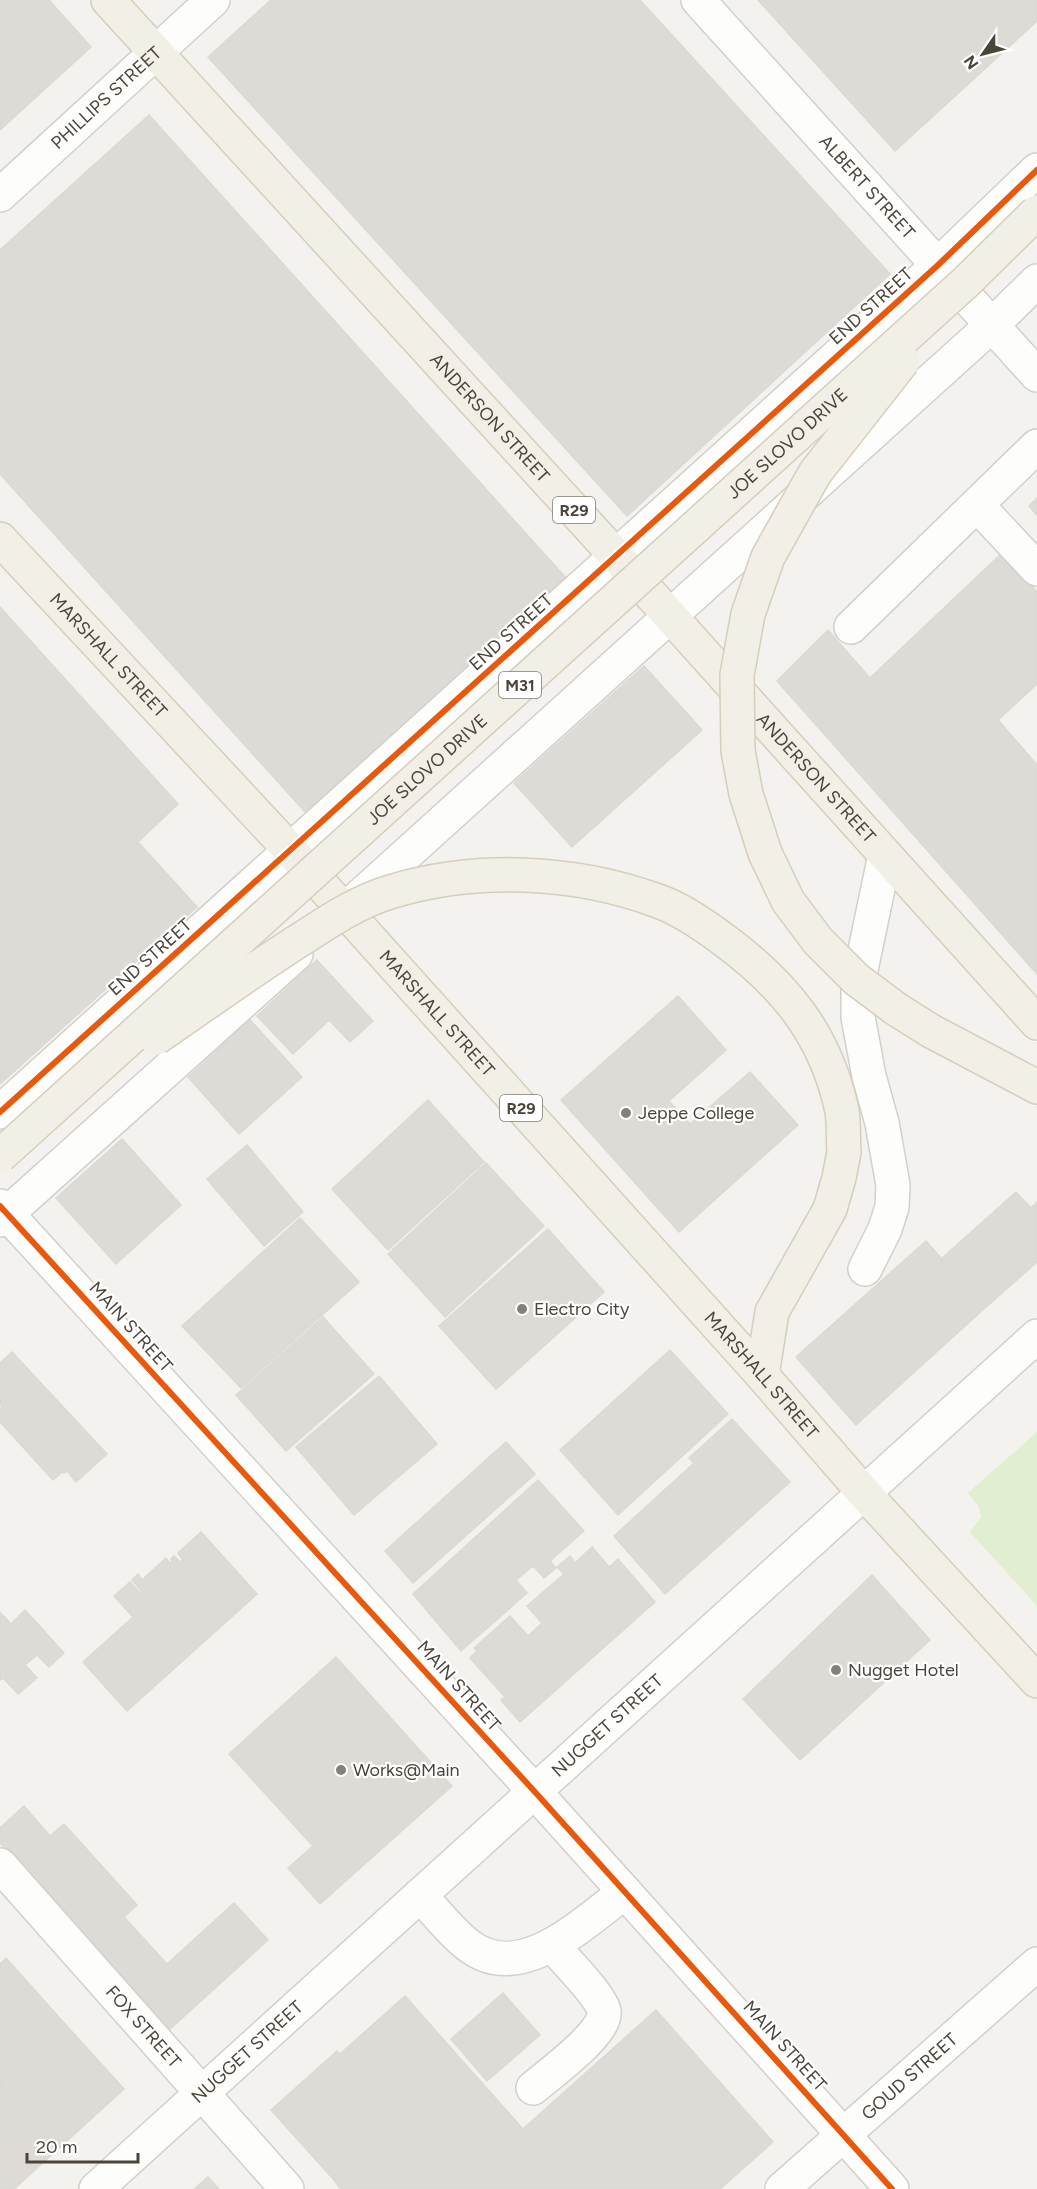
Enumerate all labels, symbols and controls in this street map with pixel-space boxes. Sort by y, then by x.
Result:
north arrow [953,24,1013,84]
street label: PHILLIPS STREET [46,42,166,154]
text: N [960,52,982,73]
street label: ALBERT STREET [814,130,920,243]
street label: END STREET [825,263,917,349]
street label: ANDERSON STREET [425,349,554,487]
street label: JOE SLOVO DRIVE [723,383,852,504]
road number: R29 [553,497,595,523]
street label: MARSHALL STREET [45,588,172,722]
street label: END STREET [465,589,557,675]
road number: M31 [499,672,541,698]
street label: ANDERSON STREET [752,708,880,848]
street label: JOE SLOVO DRIVE [362,709,492,830]
street label: END STREET [104,914,196,1000]
street label: MARSHALL STREET [375,946,499,1081]
road number: R29 [500,1095,542,1121]
place label: Jeppe College [638,1102,754,1124]
marker: Jeppe College [619,1106,633,1120]
street label: MAIN STREET [85,1277,177,1377]
place label: Electro City [534,1298,630,1320]
marker: Electro City [515,1302,529,1316]
street label: MARSHALL STREET [699,1307,823,1443]
street label: MAIN STREET [413,1636,505,1736]
place label: Nugget Hotel [848,1659,959,1681]
marker: Nugget Hotel [829,1663,843,1677]
street label: NUGGET STREET [547,1670,667,1782]
place label: Works@Main [353,1759,460,1781]
marker: Works@Main [334,1763,348,1777]
street label: FOX STREET [101,1981,186,2073]
street label: NUGGET STREET [187,1996,307,2108]
street label: MAIN STREET [739,1996,831,2096]
street label: GOUD STREET [857,2028,962,2125]
scale bar [27,2126,138,2164]
text: 20 m [36,2136,77,2158]

